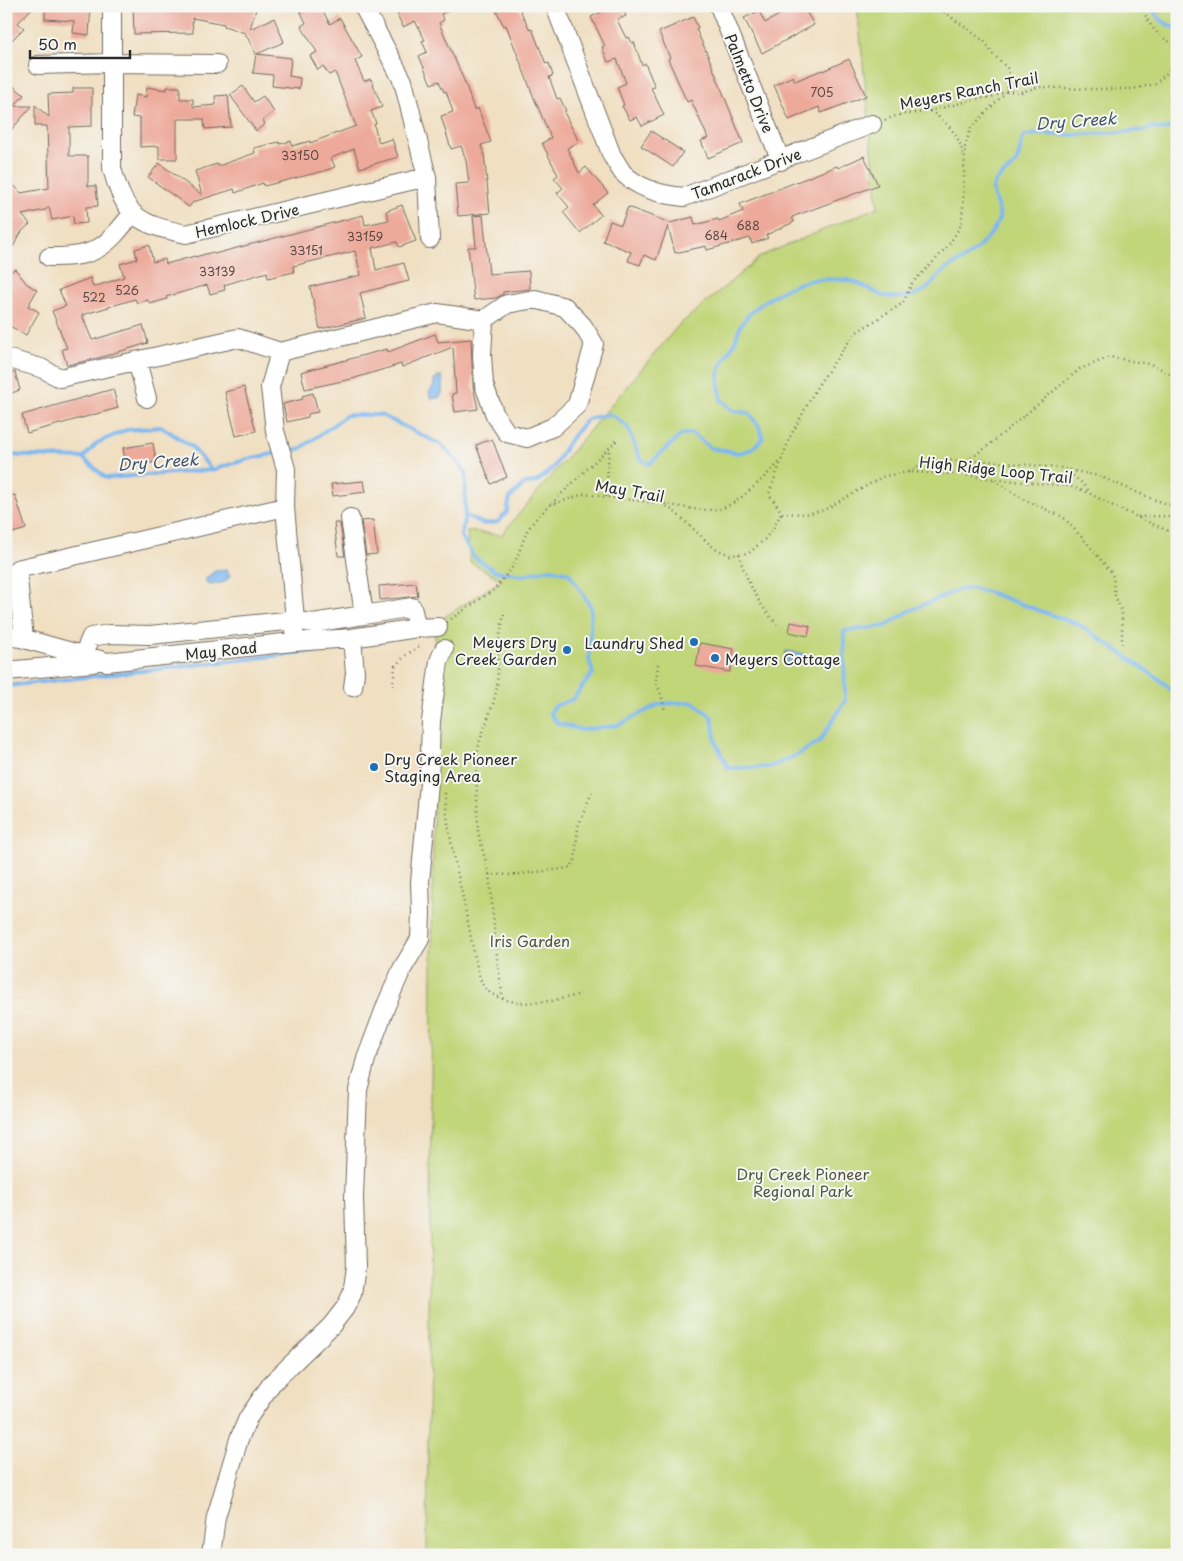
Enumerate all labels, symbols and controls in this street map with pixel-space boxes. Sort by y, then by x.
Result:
scale bar [30,28,130,60]
street label: Palmetto Drive [720,30,780,136]
text: 50 m [38,32,77,55]
street label: Meyers Ranch Trail [898,65,1040,115]
house number: 705 [811,83,833,101]
water label: Dry Creek [1035,105,1118,135]
street label: Tamarack Drive [688,142,804,204]
house number: 33150 [281,146,319,164]
street label: Hemlock Drive [193,197,301,243]
house number: 688 [736,216,760,234]
house number: 684 [704,226,728,244]
house number: 33159 [347,227,383,245]
house number: 33151 [289,241,323,259]
house number: 33139 [199,262,235,280]
house number: 526 [115,281,139,299]
house number: 522 [82,288,106,306]
water label: Dry Creek [117,446,200,476]
street label: High Ridge Loop Trail [918,450,1074,488]
street label: May Trail [594,473,666,507]
place label: Meyers Dry Creek Garden [455,630,557,670]
place label: Laundry Shed [584,631,684,654]
street label: May Road [184,635,258,665]
marker: Laundry Shed [688,636,700,648]
marker: Meyers Dry Creek Garden [561,644,573,656]
place label: Meyers Cottage [725,647,840,670]
marker: Meyers Cottage [709,652,721,664]
place label: Dry Creek Pioneer Staging Area [384,747,517,787]
marker: Dry Creek Pioneer Staging Area [368,761,380,773]
park label: Iris Garden [490,929,570,952]
park label: Dry Creek Pioneer Regional Park [736,1162,870,1202]

